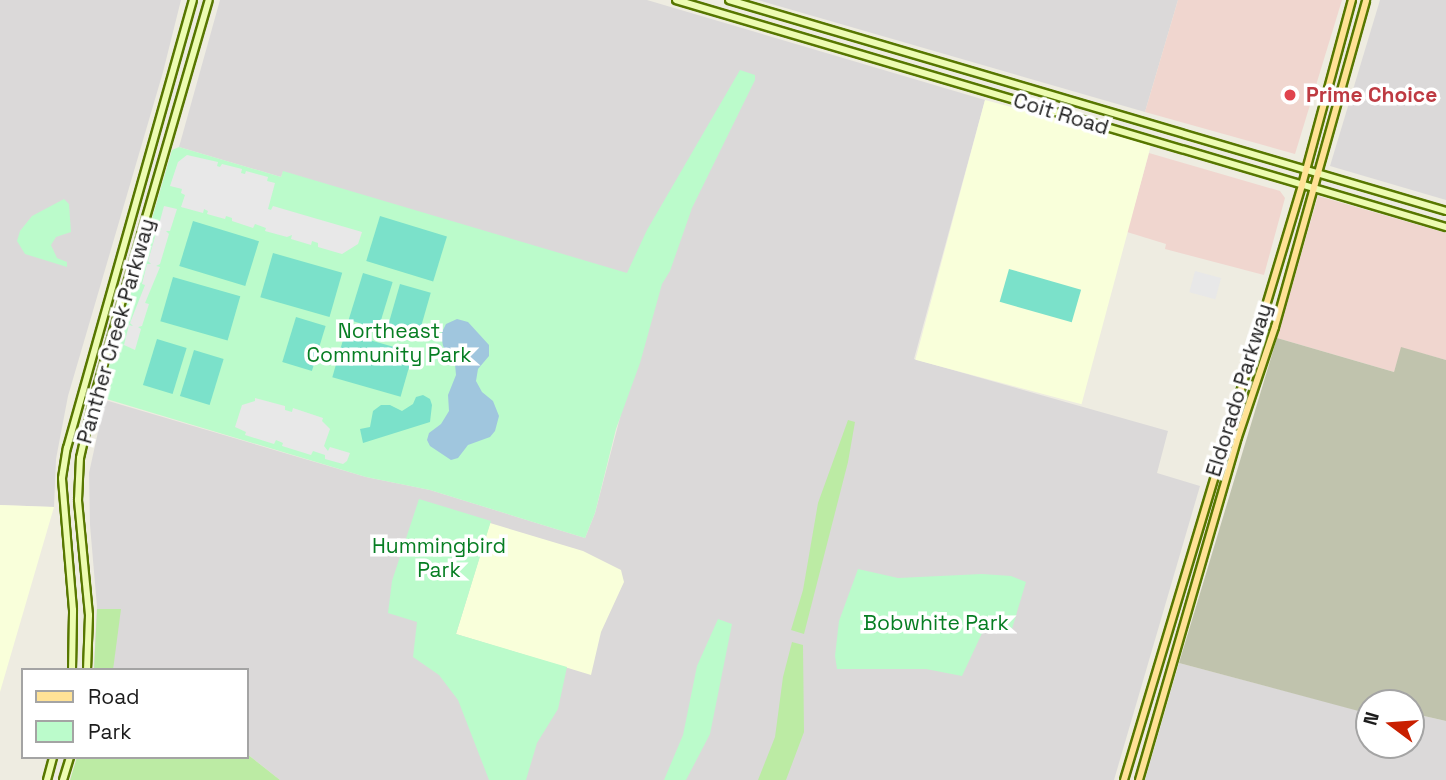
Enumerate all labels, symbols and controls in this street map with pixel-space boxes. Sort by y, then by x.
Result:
place label: Prime Choice [1306,82,1437,108]
marker: Prime Choice [1280,85,1300,105]
street label: Coit Road [1010,88,1112,140]
street label: Panther Creek Parkway [72,216,160,446]
street label: Eldorado Parkway [1201,300,1277,480]
park label: Northeast Community Park [307,318,471,368]
park label: Hummingbird Park [372,533,506,583]
park label: Bobwhite Park [863,610,1009,636]
legend [21,668,248,759]
text: Road [88,683,140,710]
north arrow [1355,689,1425,759]
text: N [1357,709,1385,728]
text: Park [88,718,132,745]

